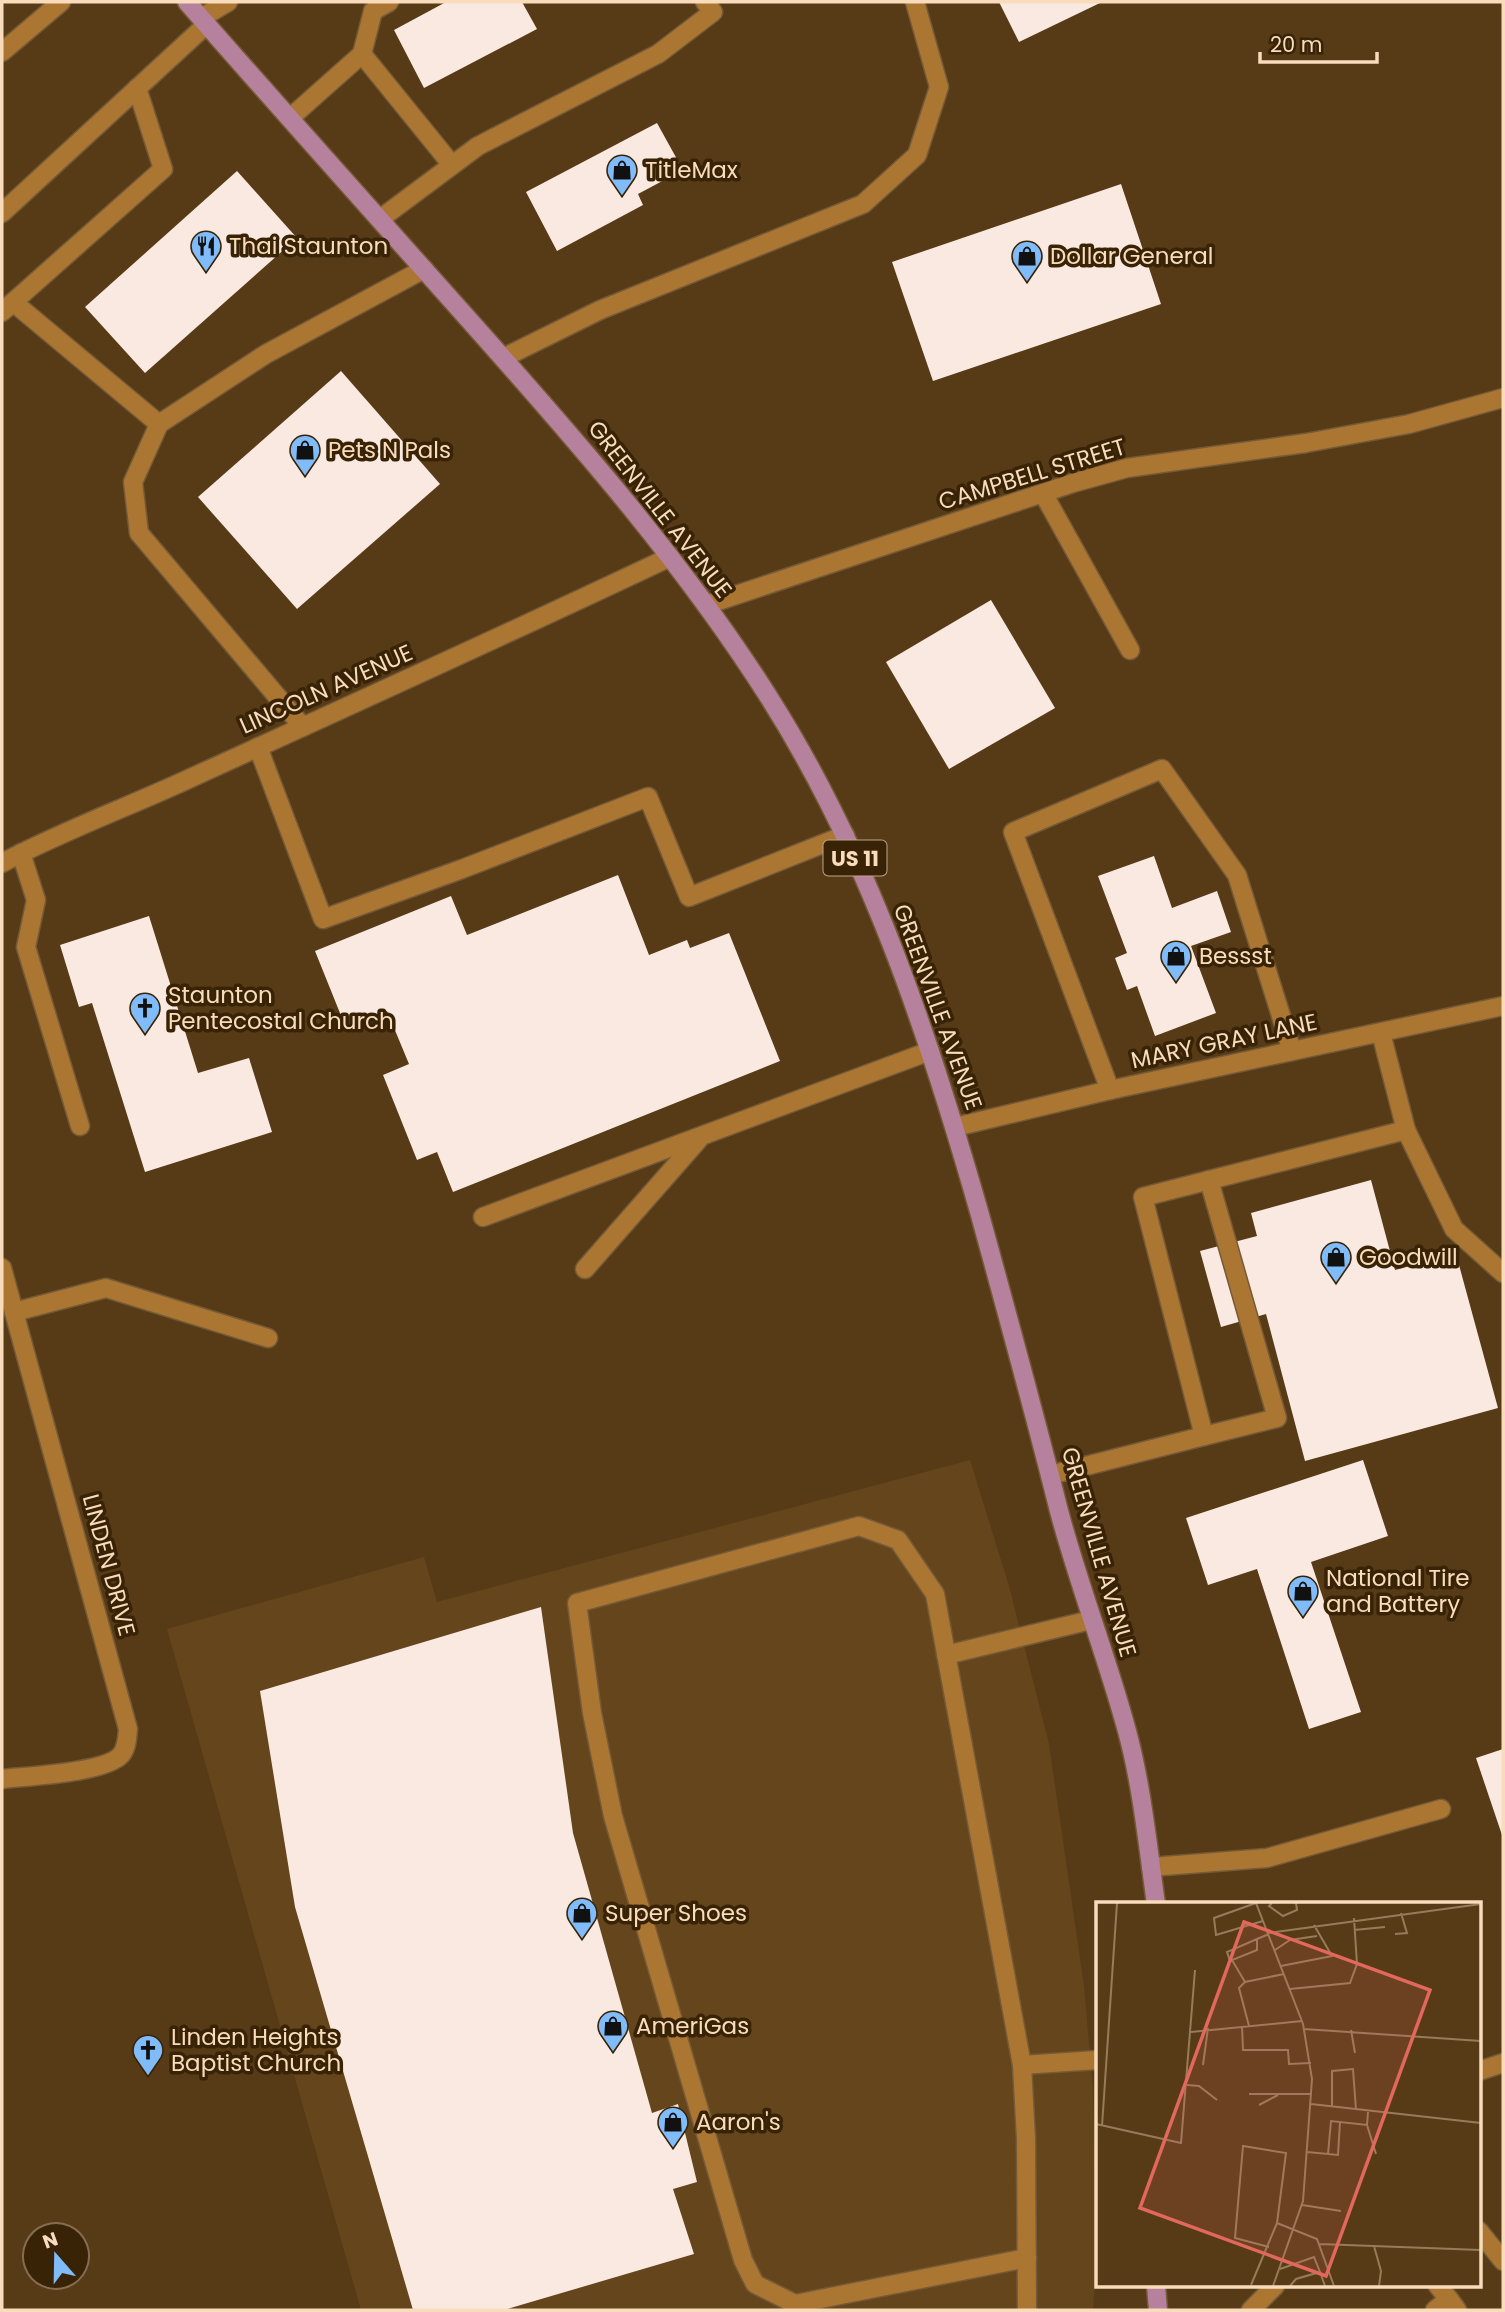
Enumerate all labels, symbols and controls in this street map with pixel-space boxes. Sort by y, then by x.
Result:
scale bar [1260,21,1377,65]
text: 20 m [1270,30,1323,59]
shop icon: TitleMax [605,153,639,197]
place label: TitleMax [645,154,738,186]
restaurant icon: Thai Staunton [189,229,223,273]
place label: Thai Staunton [229,230,388,262]
shop icon: Dollar General [1010,239,1044,283]
place label: Dollar General [1050,240,1213,272]
street label: GREENVILLE AVENUE [581,414,739,604]
street label: CAMPBELL STREET [934,430,1130,518]
shop icon: Pets N Pals [288,433,322,477]
place label: Pets N Pals [328,434,451,466]
street label: LINCOLN AVENUE [234,637,418,741]
road number: US 11 [824,840,886,876]
street label: GREENVILLE AVENUE [886,900,990,1114]
shop icon: Bessst [1159,939,1193,983]
place label: Bessst [1199,940,1272,972]
place label: Staunton Pentecostal Church [168,979,394,1037]
church icon: Staunton Pentecostal Church [128,991,162,1035]
street label: MARY GRAY LANE [1128,1006,1320,1076]
shop icon: Goodwill [1319,1240,1353,1284]
place label: Goodwill [1359,1241,1458,1273]
street label: GREENVILLE AVENUE [1054,1443,1144,1661]
street label: LINDEN DRIVE [75,1491,143,1639]
place label: National Tire and Battery [1326,1562,1469,1620]
shop icon: National Tire and Battery [1286,1574,1320,1618]
shop icon: Super Shoes [565,1896,599,1940]
place label: Super Shoes [605,1897,747,1929]
inset map [1096,1902,1480,2288]
shop icon: AmeriGas [596,2009,630,2053]
place label: AmeriGas [636,2010,749,2042]
place label: Linden Heights Baptist Church [171,2021,341,2079]
church icon: Linden Heights Baptist Church [131,2033,165,2077]
shop icon: Aaron's [656,2105,690,2149]
place label: Aaron's [696,2106,781,2138]
north arrow [21,2221,91,2291]
text: N [39,2225,62,2256]

